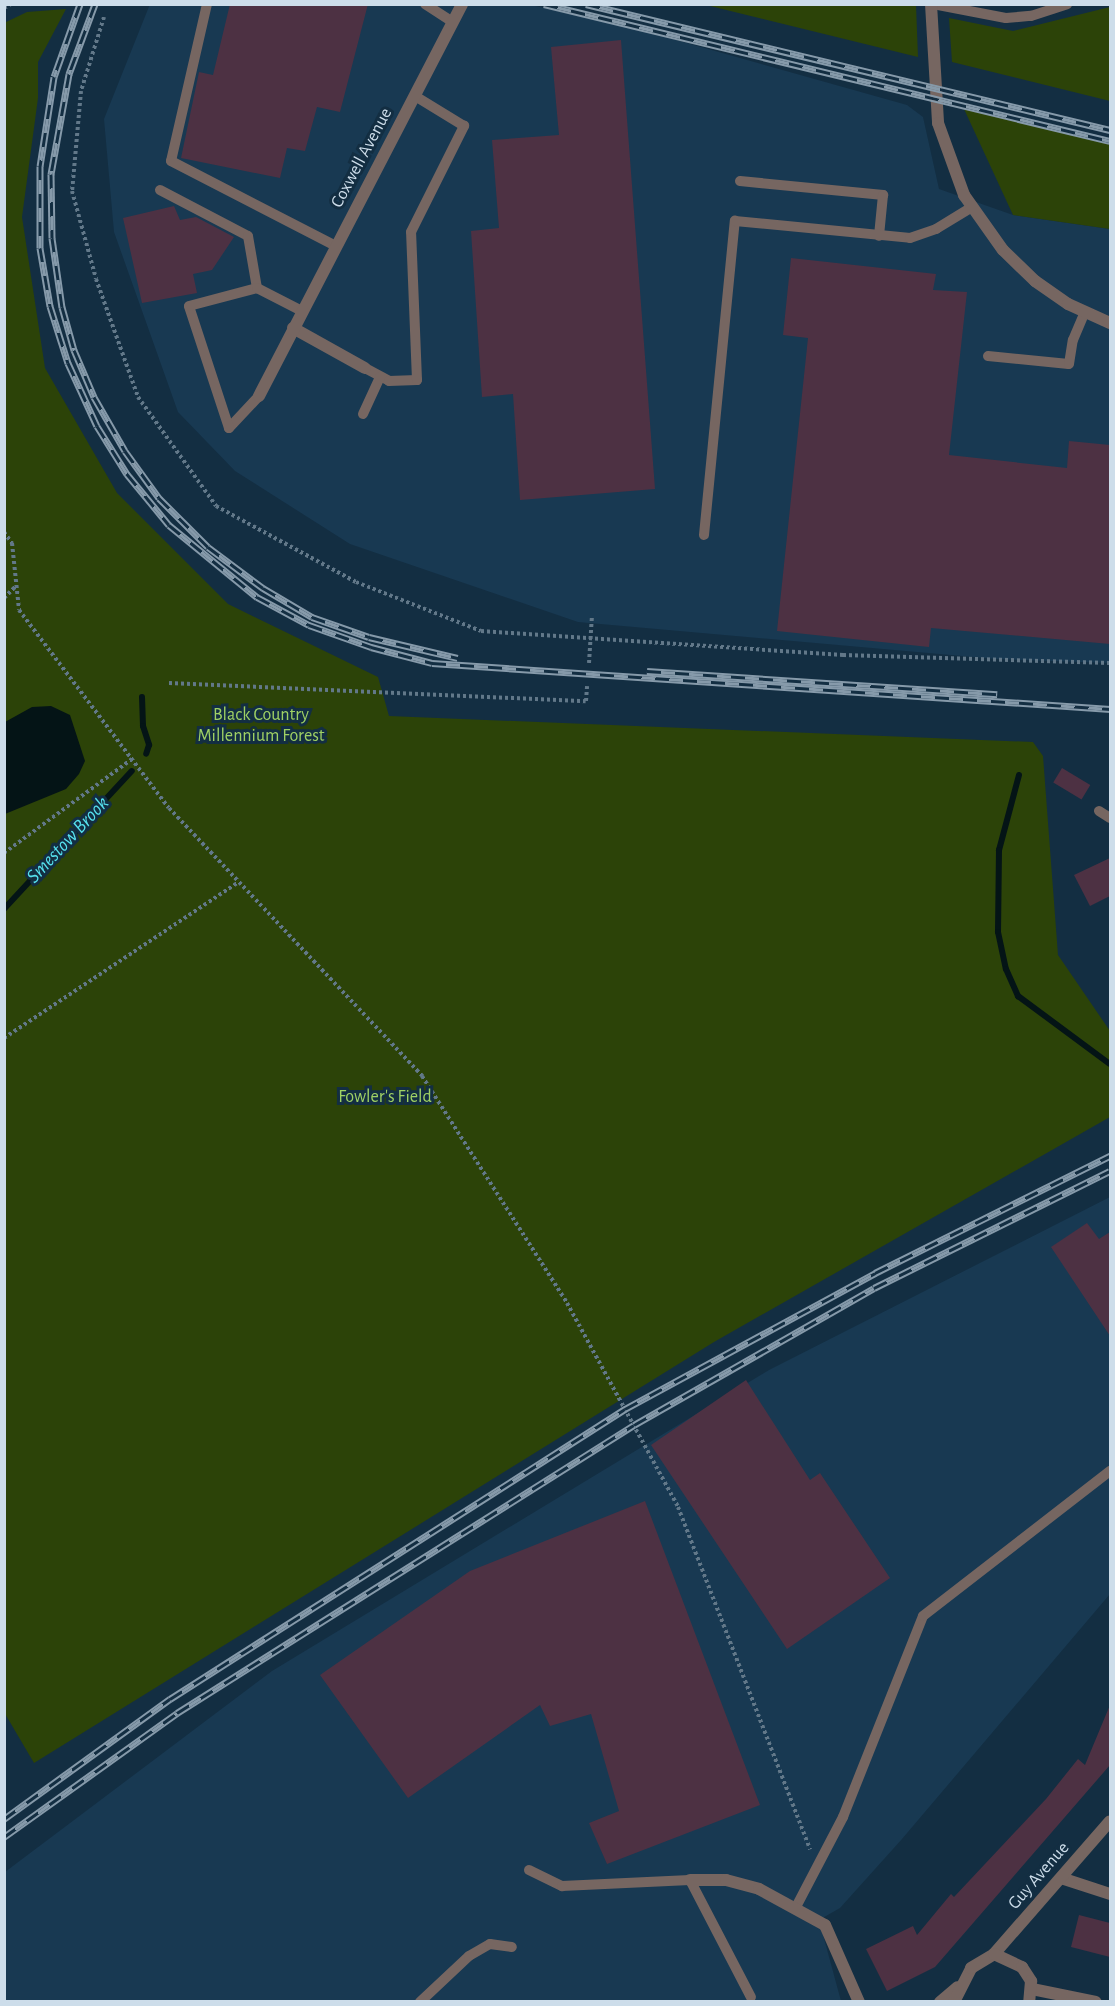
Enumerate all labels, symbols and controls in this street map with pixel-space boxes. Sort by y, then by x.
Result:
street label: Coxwell Avenue [327,104,397,212]
park label: Black Country Millennium Forest [197,705,325,748]
water label: Smestow Brook [22,792,114,888]
park label: Fowler's Field [338,1086,432,1108]
street label: Guy Avenue [1004,1838,1074,1914]

